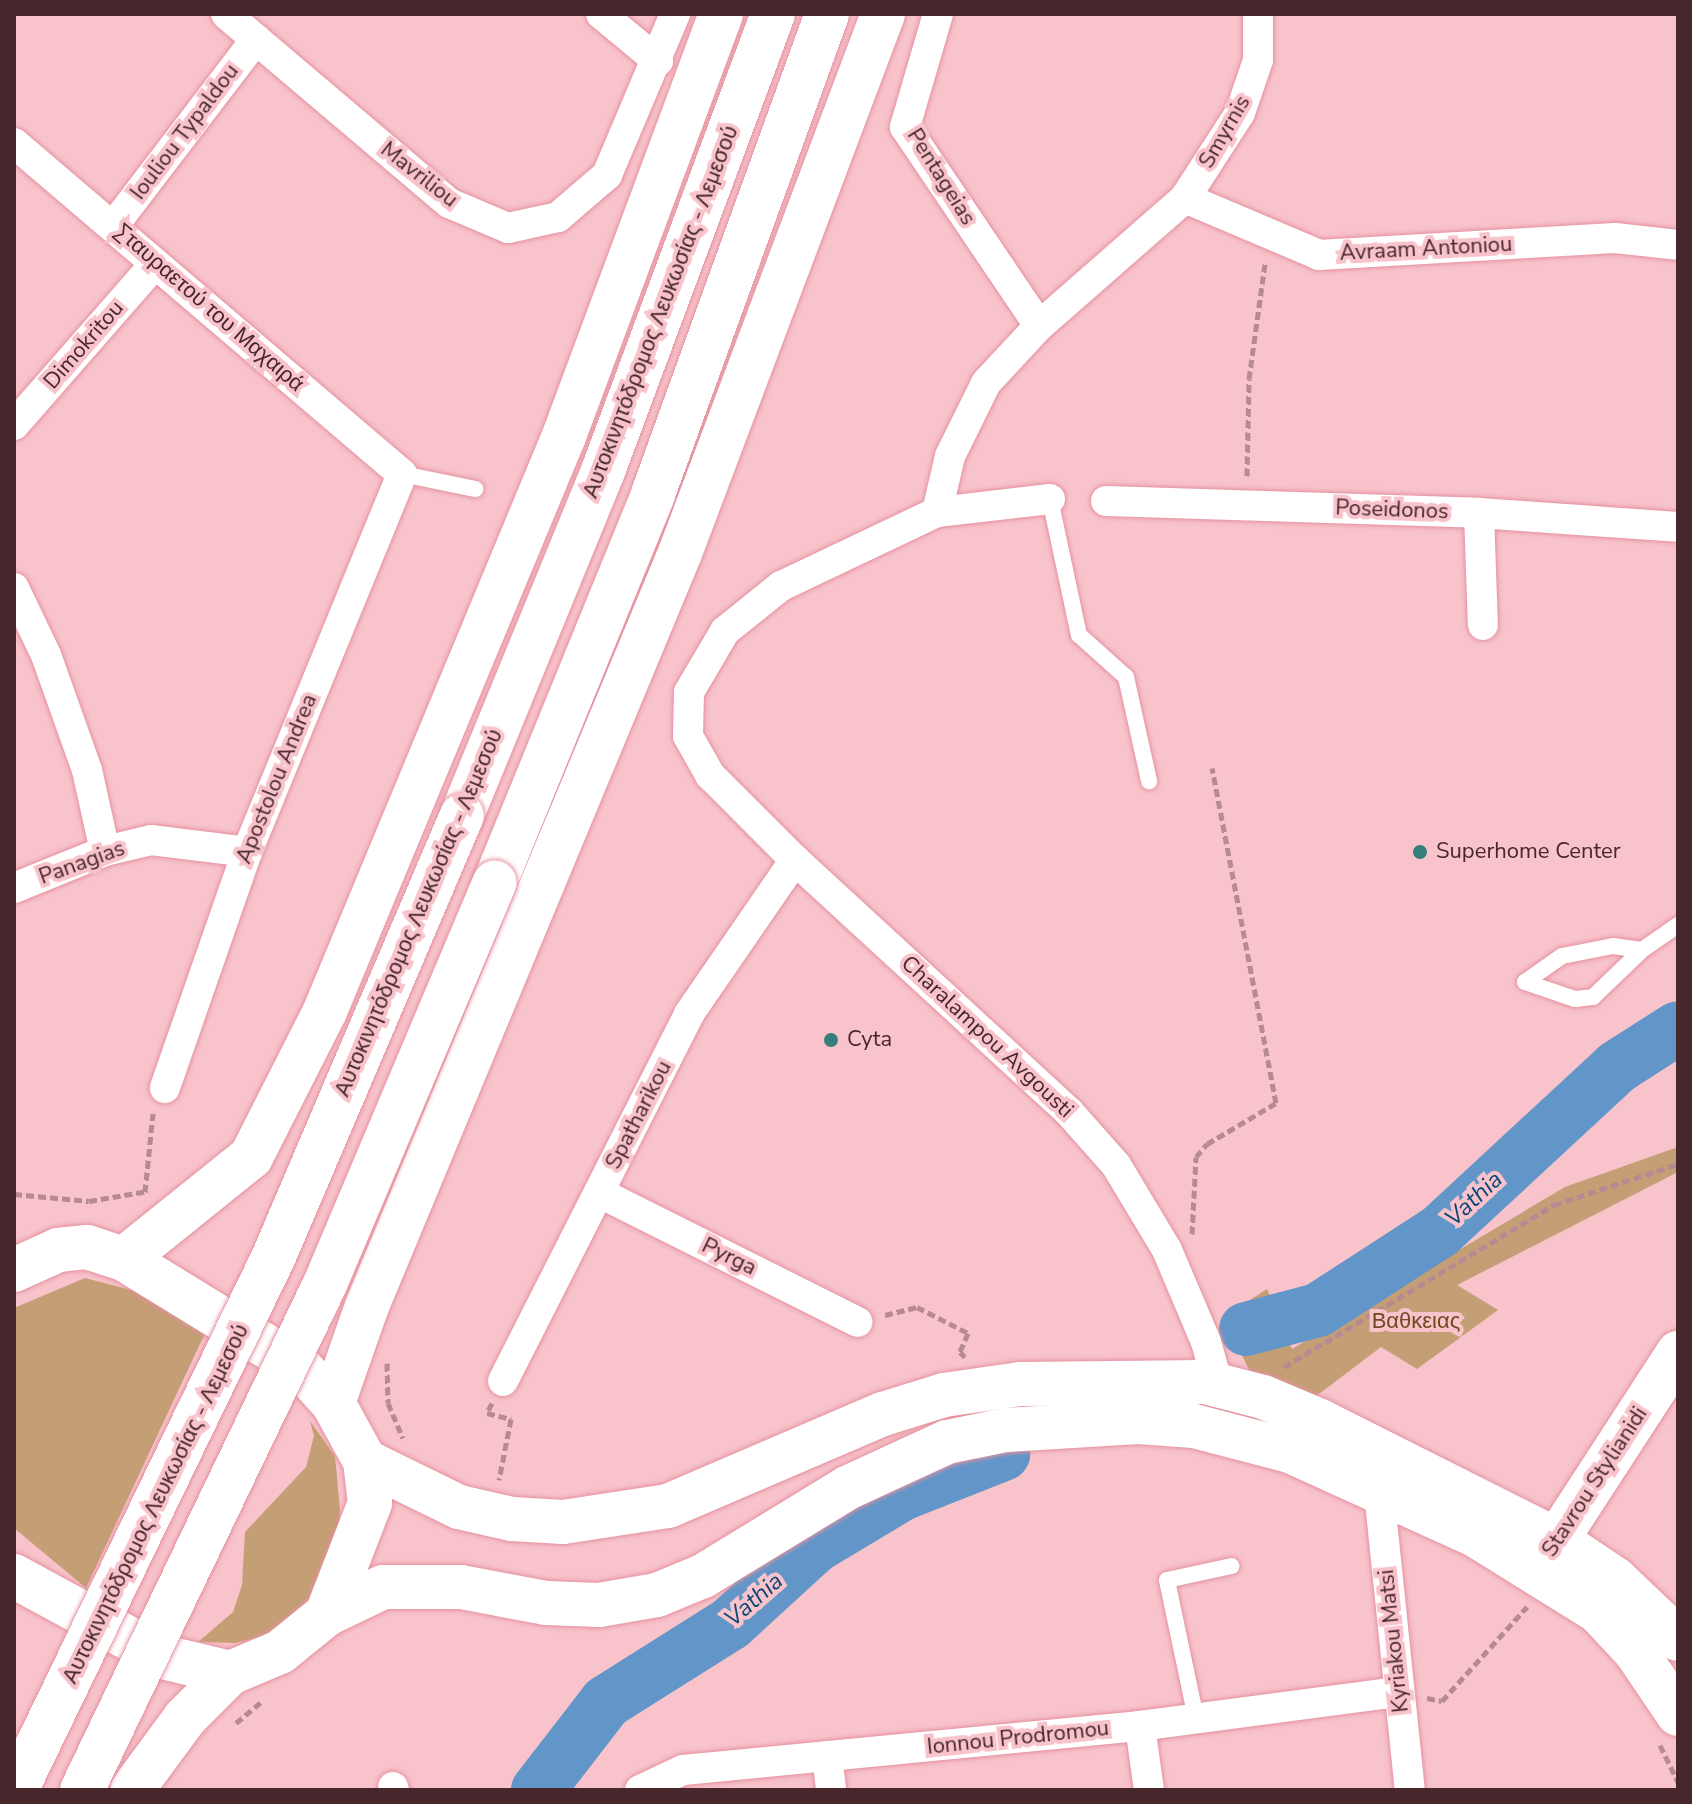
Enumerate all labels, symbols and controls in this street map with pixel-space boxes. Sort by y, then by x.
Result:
street label: Iouliou Typaldou [125,59,245,205]
street label: Smyrnis [1194,91,1256,173]
street label: Αυτοκινητόδρομος Λευκωσίας - Λεμεσού [578,122,744,502]
street label: Pentageias [901,124,981,230]
street label: Mavriliou [375,137,463,213]
street label: Σταυραετού του Μαχαιρά [109,218,309,398]
street label: Avraam Antoniou [1339,231,1513,267]
street label: Dimokritou [38,295,130,395]
street label: Poseidonos [1335,495,1449,525]
street label: Apostolou Andrea [231,690,323,868]
street label: Αυτοκινητόδρομος Λευκωσίας - Λεμεσού [329,725,509,1101]
street label: Panagias [35,835,129,891]
place label: Superhome Center [1436,839,1621,865]
marker: Superhome Center [1411,843,1429,861]
street label: Charalampou Avgousti [895,950,1079,1124]
place label: Cyta [847,1027,892,1053]
marker: Cyta [822,1031,840,1049]
street label: Spatharikou [600,1056,678,1174]
water label: Vathia [1439,1165,1509,1233]
street label: Pyrga [697,1233,761,1281]
park label: Βαθκειας [1372,1309,1460,1335]
street label: Αυτοκινητόδρομος Λευκωσίας - Λεμεσού [57,1320,255,1688]
street label: Stavrou Stylianidi [1537,1402,1653,1562]
water label: Vathia [719,1567,789,1633]
street label: Kyriakou Matsi [1373,1568,1415,1714]
street label: Ionnou Prodromou [926,1715,1110,1761]

